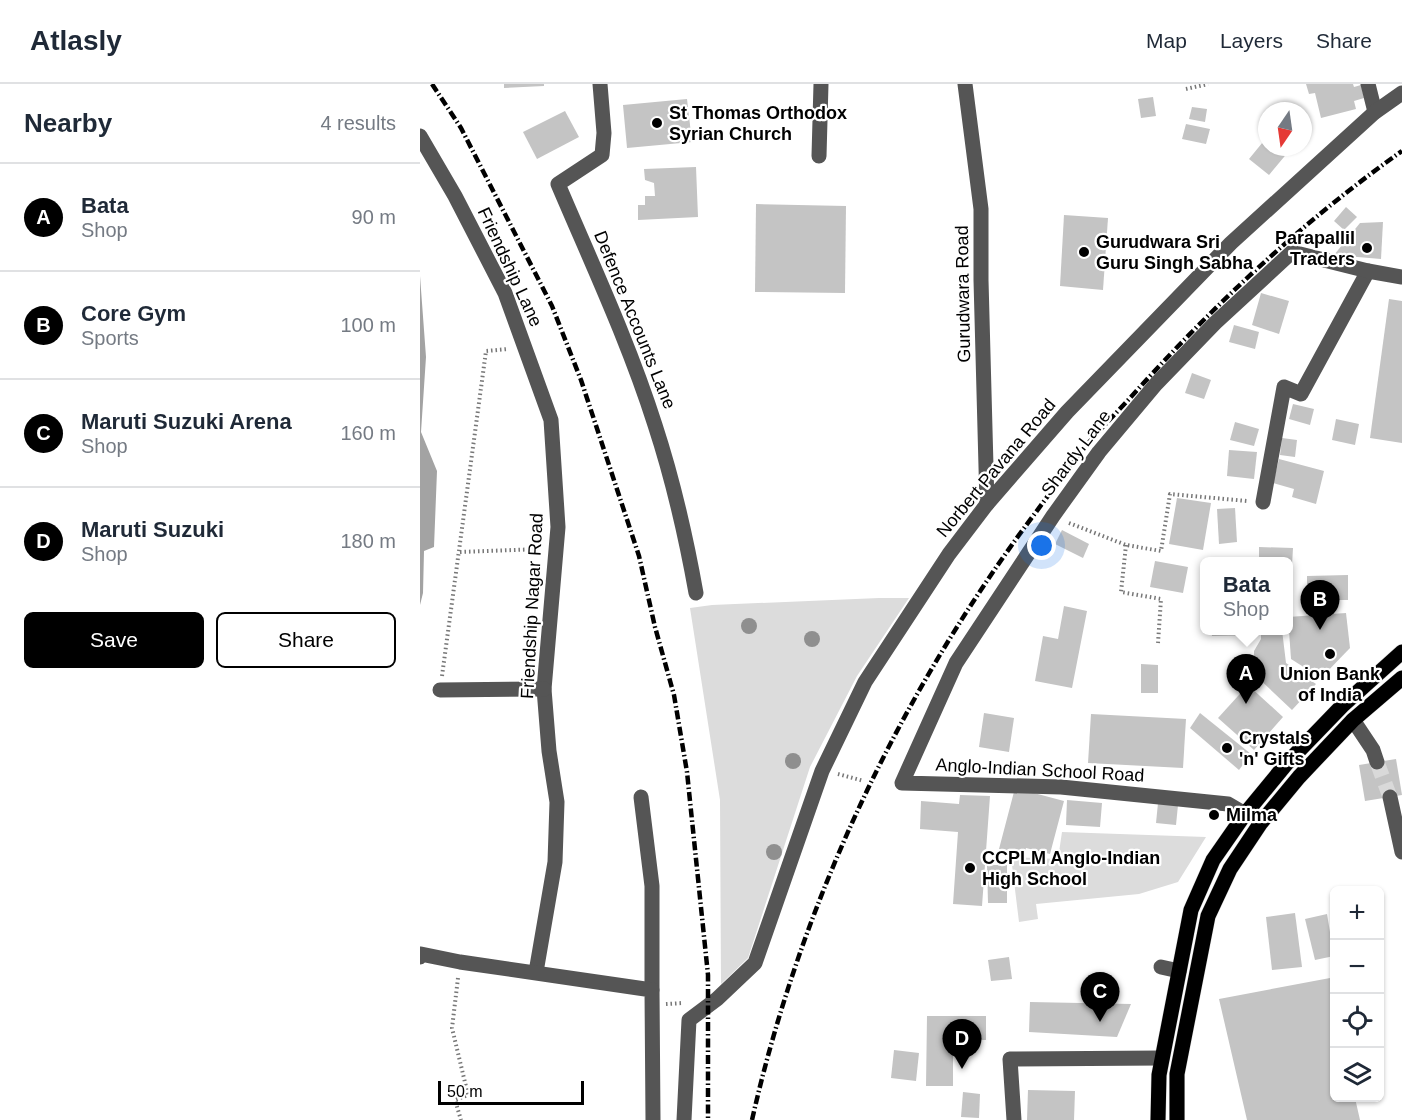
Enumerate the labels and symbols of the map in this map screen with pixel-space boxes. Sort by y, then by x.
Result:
north arrow [1258,102,1312,156]
place label: St Thomas Orthodox Syrian Church [669,103,847,144]
marker: St Thomas Orthodox Syrian Church [650,116,664,130]
street label: Friendship Lane [474,204,546,330]
street label: Gurudwara Road [952,225,974,363]
street label: Defence Accounts Lane [590,228,680,412]
place label: Parapallil Traders [1275,228,1355,269]
place label: Gurudwara Sri Guru Singh Sabha [1096,232,1254,273]
marker: Parapallil Traders [1360,241,1374,255]
marker: Gurudwara Sri Guru Singh Sabha [1077,245,1091,259]
street label: Norbert Pavana Road [932,395,1060,541]
street label: Shardy Lane [1037,406,1115,500]
street label: Friendship Nagar Road [517,513,547,699]
your location [1027,531,1056,560]
pin: B [1300,580,1340,630]
marker: Union Bank of India [1323,647,1337,661]
pin: A [1226,654,1266,704]
place label: Union Bank of India [1280,664,1381,705]
place label: Crystals 'n' Gifts [1239,728,1310,769]
marker: Crystals 'n' Gifts [1220,741,1234,755]
street label: Anglo-Indian School Road [935,755,1145,785]
place label: Milma [1226,805,1278,825]
marker: Milma [1207,808,1221,822]
place label: CCPLM Anglo-Indian High School [982,848,1160,889]
marker: CCPLM Anglo-Indian High School [963,861,977,875]
pin: C [1080,972,1120,1022]
pin: D [942,1020,982,1069]
scale bar [438,1078,584,1106]

